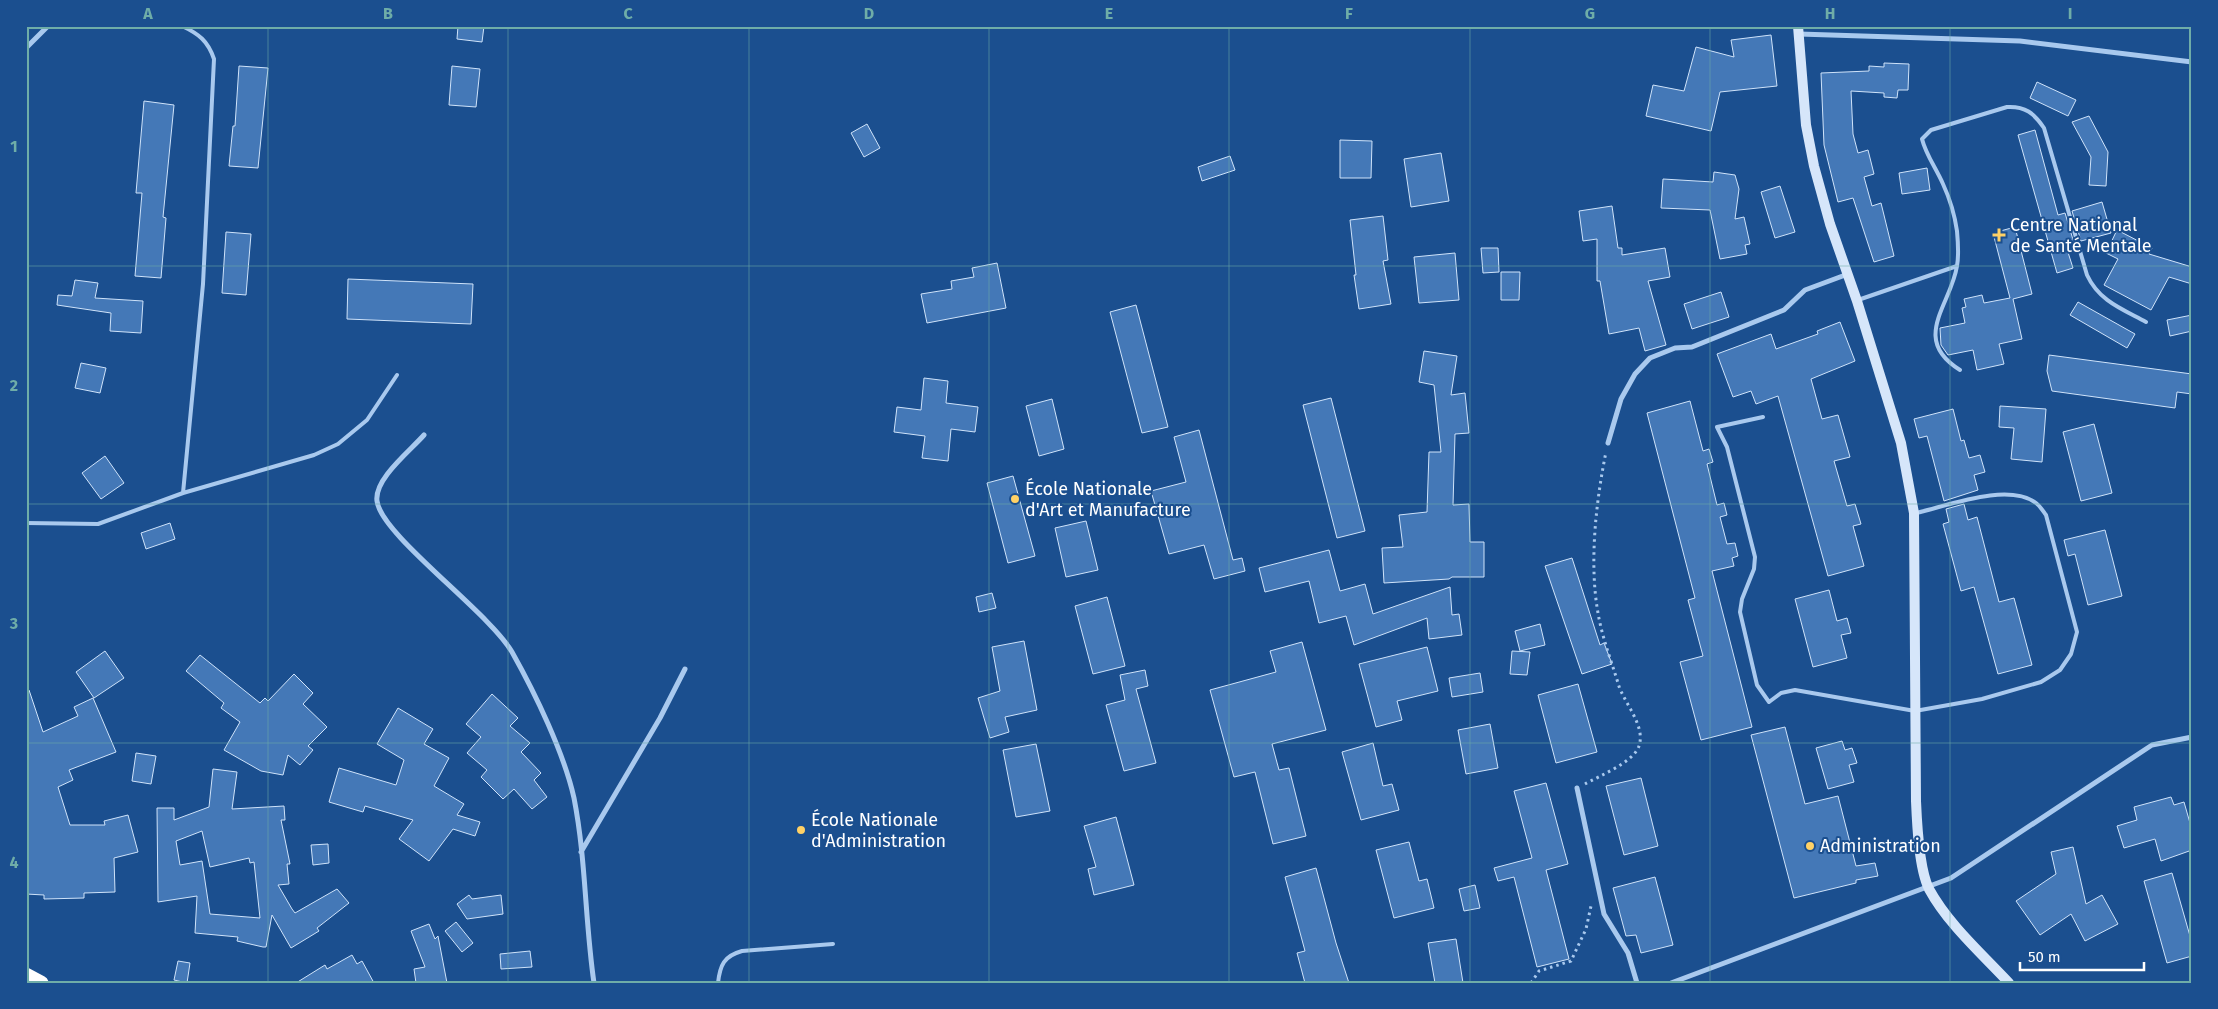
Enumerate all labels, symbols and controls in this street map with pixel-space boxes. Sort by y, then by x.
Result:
text: A [142,4,153,23]
text: B [383,4,393,23]
text: C [623,4,633,23]
text: D [864,4,874,23]
text: E [1105,4,1113,23]
text: F [1345,4,1353,23]
text: G [1585,4,1595,23]
text: H [1825,4,1835,23]
text: I [2068,4,2072,23]
text: 1 [10,137,18,156]
place label: Centre National de Santé Mentale [2010,214,2152,257]
marker: Centre National de Santé Mentale [1992,228,2006,242]
text: 2 [10,376,18,395]
place label: École Nationale d'Art et Manufacture [1025,477,1191,521]
marker: École Nationale d'Art et Manufacture [1009,493,1021,505]
text: 3 [9,614,18,633]
place label: École Nationale d'Administration [811,808,946,852]
marker: École Nationale d'Administration [795,824,807,836]
place label: Administration [1820,835,1941,857]
marker: Administration [1804,840,1816,852]
text: 4 [9,853,19,872]
scale bar [2020,939,2144,971]
text: 50 m [2028,948,2061,966]

